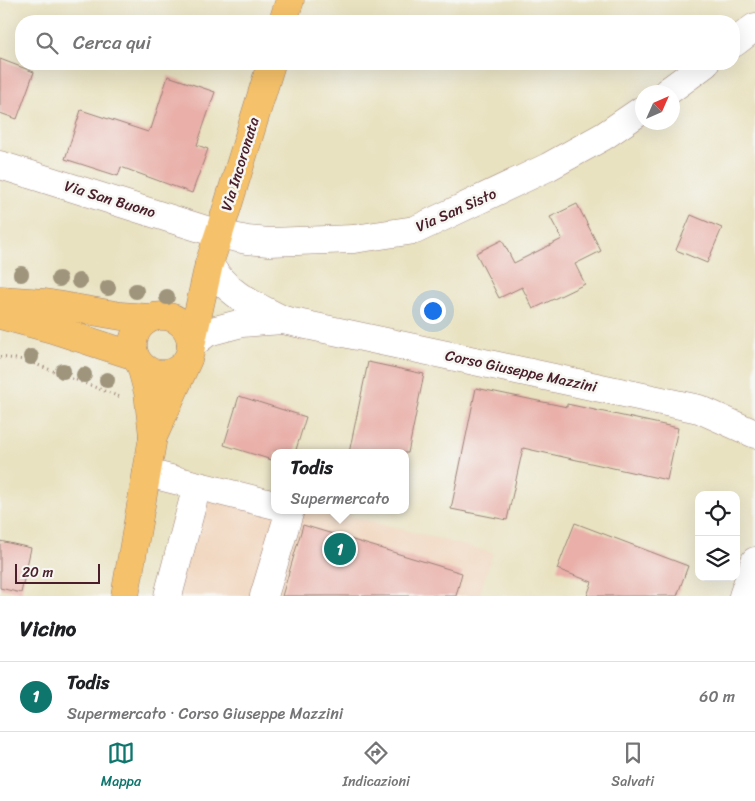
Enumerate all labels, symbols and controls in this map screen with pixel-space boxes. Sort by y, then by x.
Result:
search box [15,15,740,70]
text: Cerca qui [73,26,151,59]
icon: search [33,29,61,57]
north arrow [635,85,680,130]
street label: Via Incoronata [213,113,267,214]
street label: Via San Buono [61,173,159,225]
street label: Via San Sisto [411,180,501,239]
your location [420,298,446,324]
street label: Corso Giuseppe Mazzini [443,342,600,400]
popup [271,449,409,514]
text: Todis [290,451,333,484]
text: Supermercato [290,484,390,513]
map controls [695,491,740,581]
button: locate [695,491,740,536]
pin: 1 [324,530,356,568]
button: layers [695,536,740,581]
text: 20 m [22,560,53,585]
scale bar [15,561,100,584]
text: Vicino [20,610,76,648]
text: Todis [67,666,110,699]
text: 1 [33,682,39,711]
text: 60 m [699,682,735,711]
text: Supermercato · Corso Giuseppe Mazzini [67,699,343,728]
tab: Mappa [101,739,141,794]
tab: Indicazioni [342,739,410,794]
tab: Salvati [611,739,654,794]

